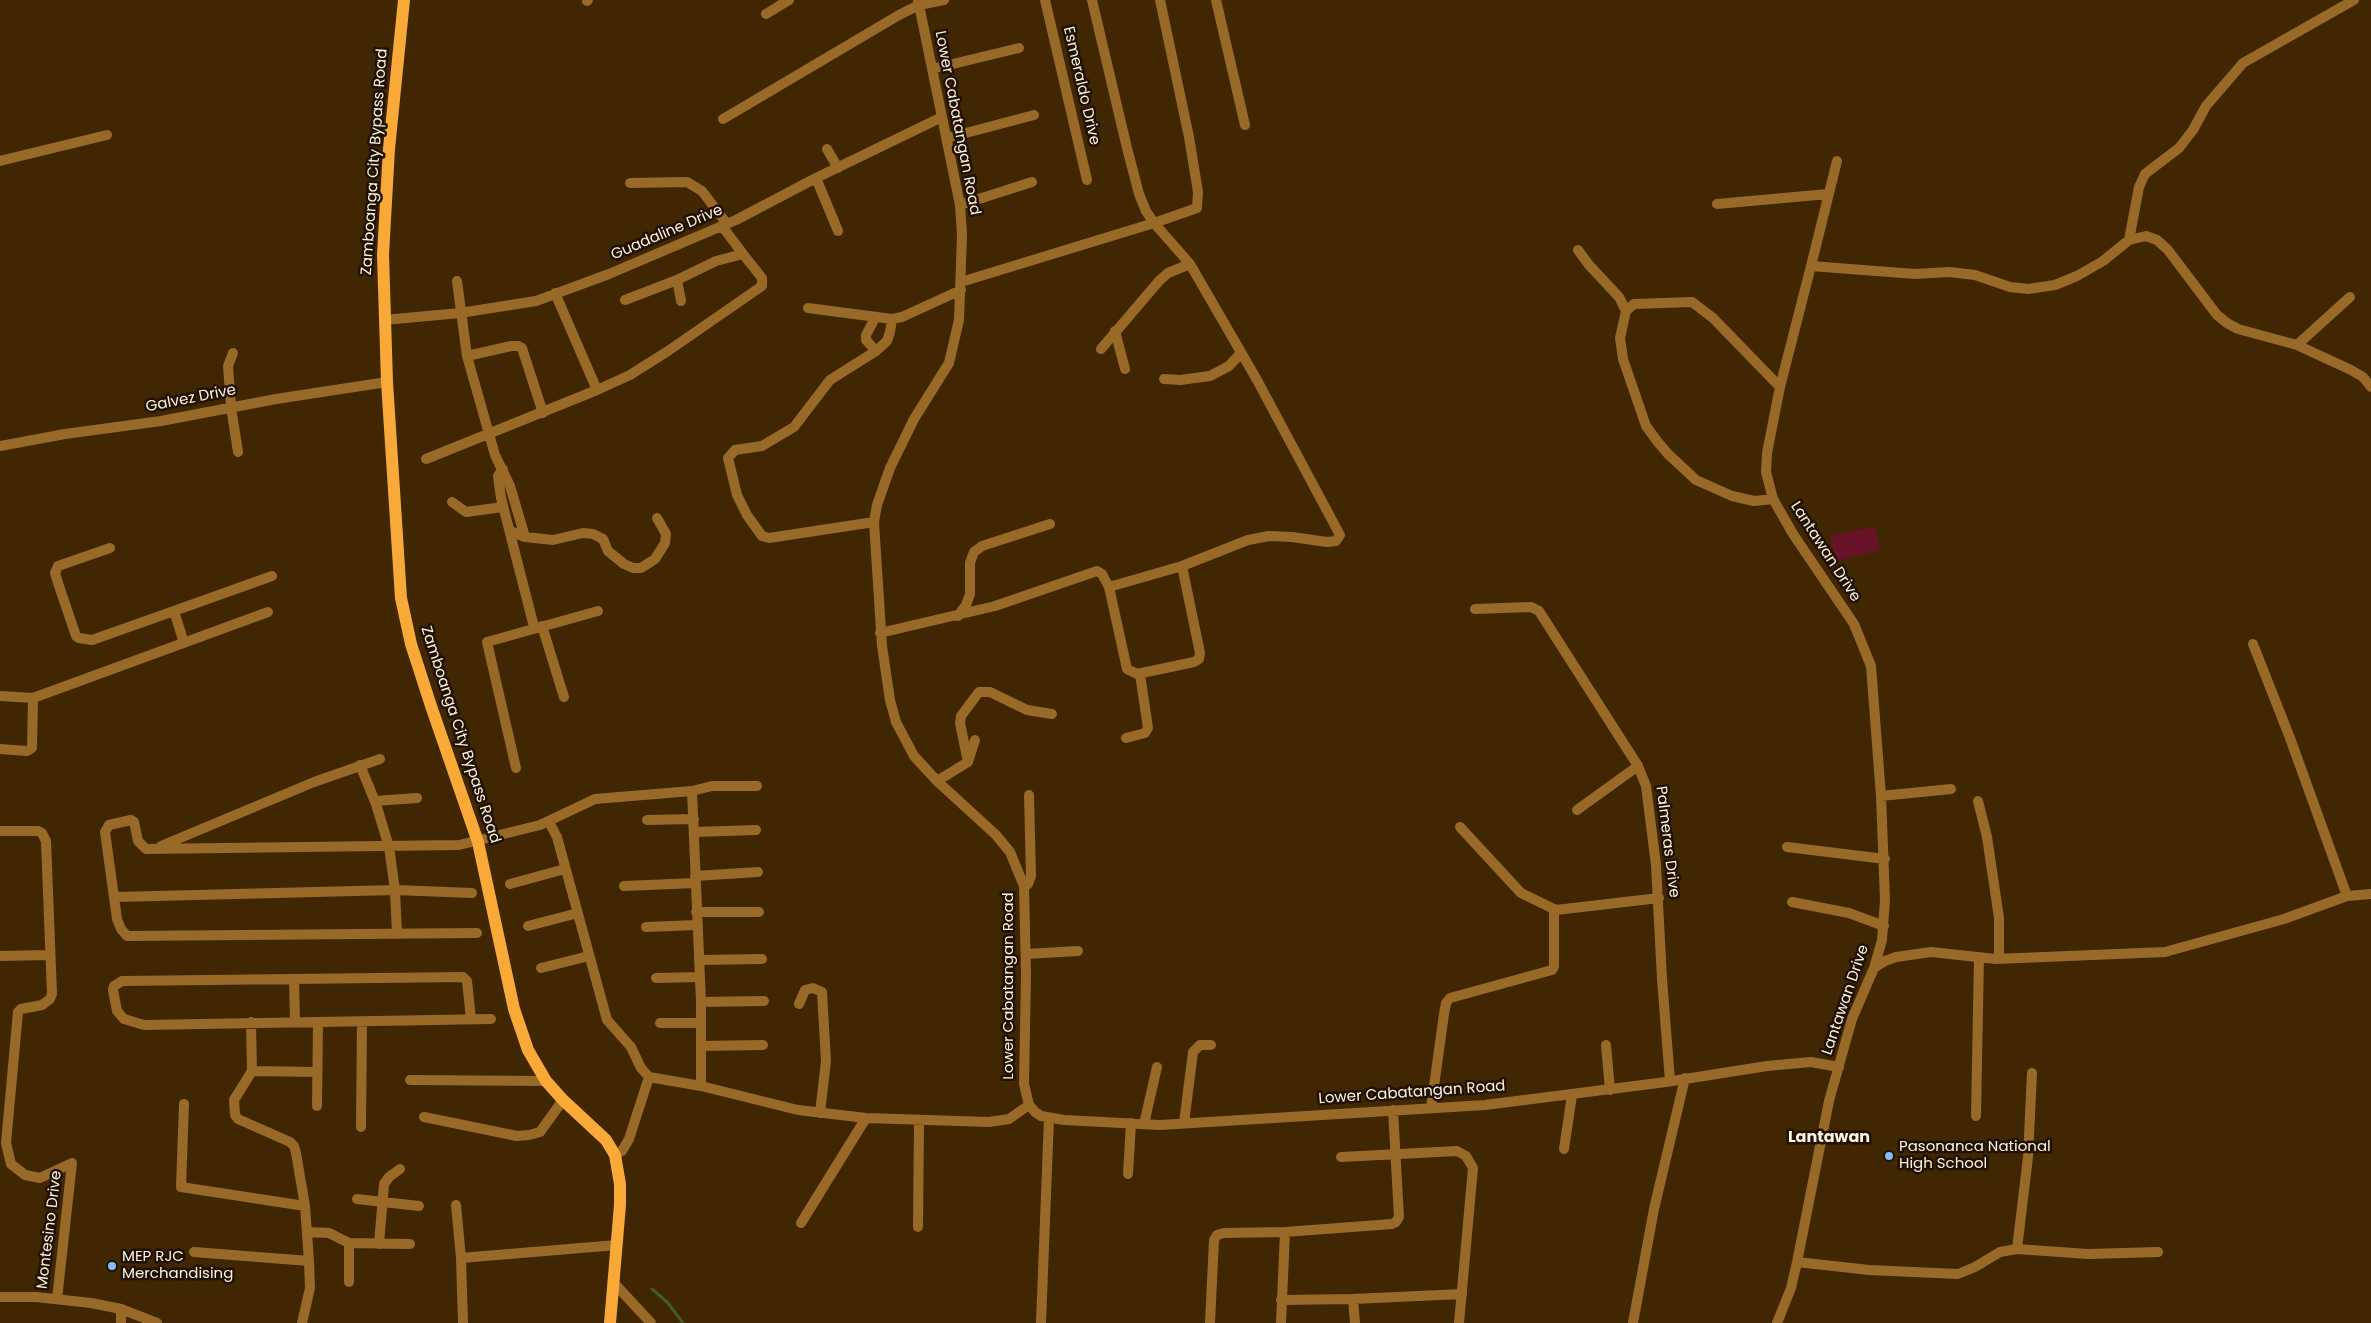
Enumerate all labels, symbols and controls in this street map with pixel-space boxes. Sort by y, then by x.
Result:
street label: Esmeraldo Drive [1059,25,1103,147]
street label: Lower Cabatangan Road [930,29,984,217]
street label: Zamboanga City Bypass Road [358,48,392,276]
street label: Guadaline Drive [608,201,726,265]
street label: Galvez Drive [144,381,238,417]
street label: Lantawan Drive [1786,499,1864,605]
street label: Zamboanga City Bypass Road [416,624,504,846]
street label: Palmeras Drive [1651,785,1683,899]
street label: Lower Cabatangan Road [1000,892,1018,1080]
street label: Lantawan Drive [1819,942,1873,1058]
street label: Lower Cabatangan Road [1318,1077,1506,1109]
district label: Lantawan [1788,1128,1870,1148]
place label: Pasonanca National High School [1899,1138,2051,1173]
marker: Pasonanca National High School [1883,1150,1895,1162]
street label: Montesino Drive [34,1170,66,1290]
place label: MEP RJC Merchandising [122,1248,233,1283]
marker: MEP RJC Merchandising [106,1260,118,1272]

